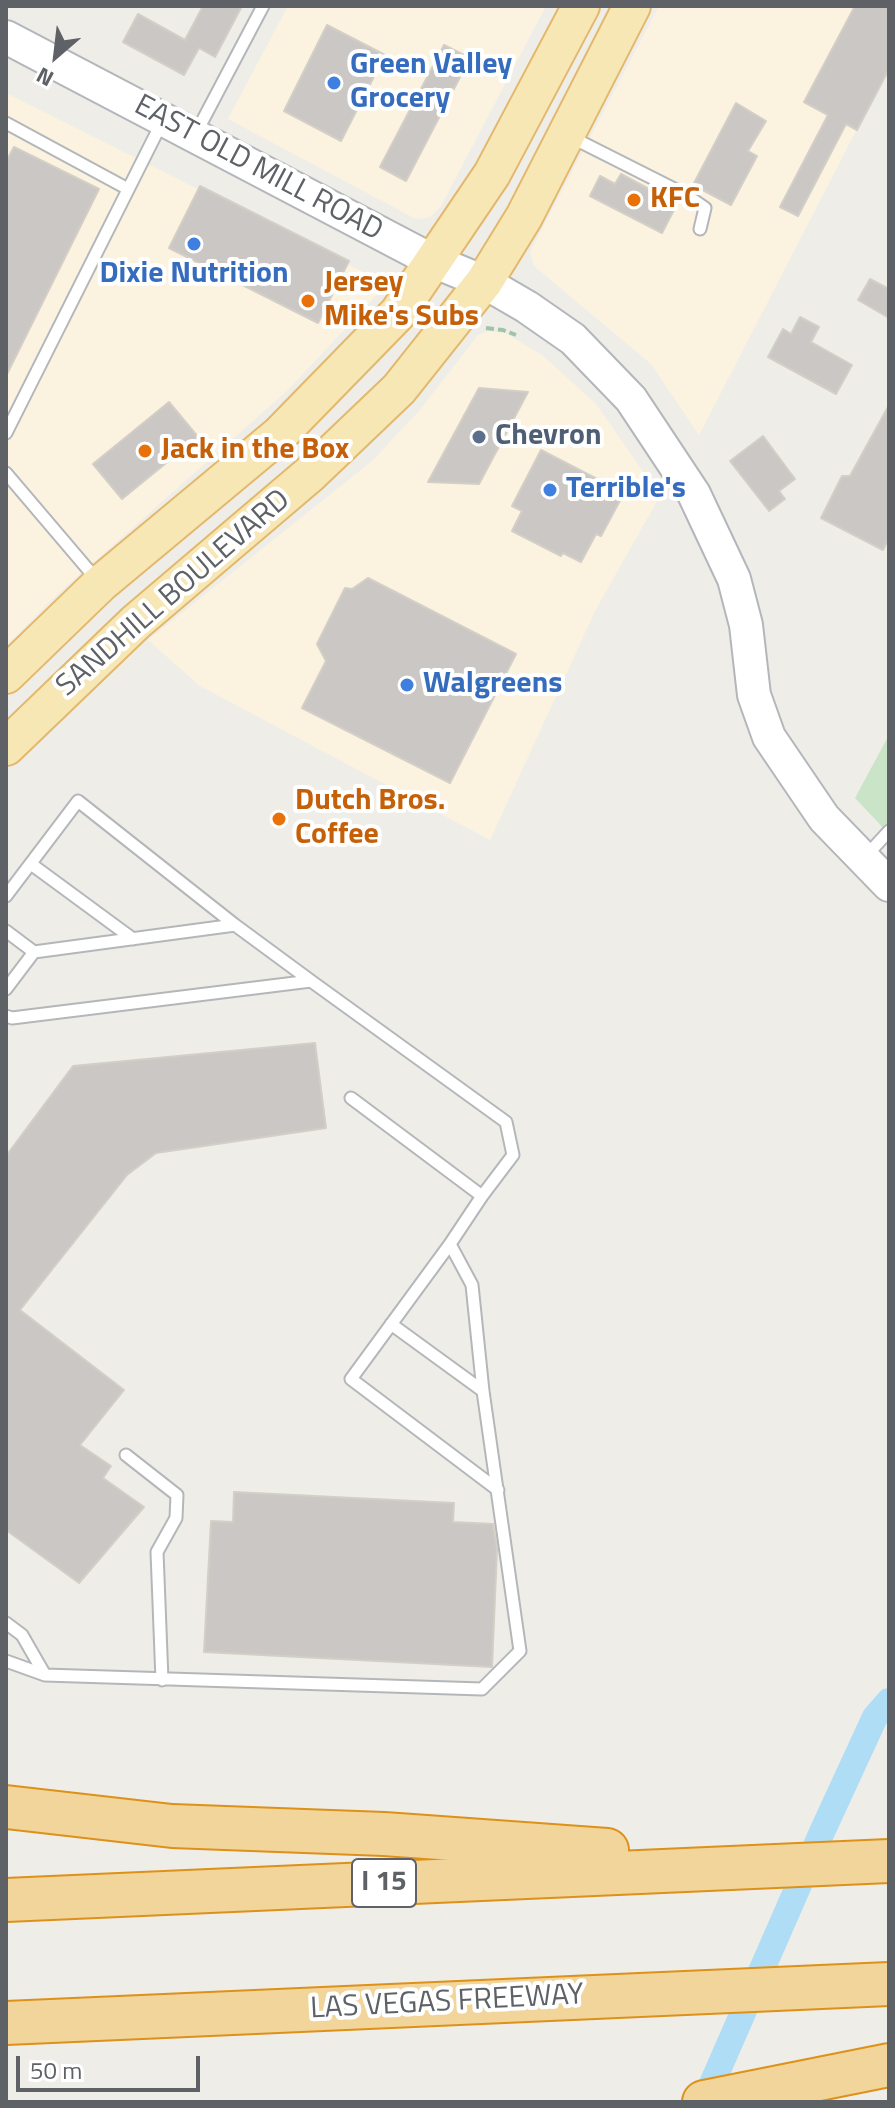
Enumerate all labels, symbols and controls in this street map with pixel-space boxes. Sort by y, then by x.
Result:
north arrow [16,16,96,96]
place label: Green Valley Grocery [350,48,512,118]
text: N [30,59,59,96]
marker: Green Valley Grocery [325,74,343,92]
street label: EAST OLD MILL ROAD [128,88,388,250]
place label: KFC [650,182,700,218]
marker: KFC [625,191,643,209]
marker: Dixie Nutrition [185,235,203,253]
place label: Dixie Nutrition [99,257,289,293]
place label: Jersey Mike's Subs [324,266,479,336]
marker: Jersey Mike's Subs [299,292,317,310]
place label: Chevron [495,419,602,455]
marker: Chevron [470,428,488,446]
place label: Jack in the Box [161,433,349,469]
marker: Jack in the Box [136,442,154,460]
place label: Terrible's [566,472,686,508]
marker: Terrible's [541,481,559,499]
street label: SANDHILL BOULEVARD [50,483,298,705]
place label: Walgreens [423,667,562,703]
marker: Walgreens [398,676,416,694]
place label: Dutch Bros. Coffee [295,784,445,854]
marker: Dutch Bros. Coffee [270,810,288,828]
road number: I 15 [352,1859,416,1907]
street label: LAS VEGAS FREEWAY [309,1978,585,2028]
scale bar [20,2040,204,2090]
text: 50 m [30,2052,82,2088]

